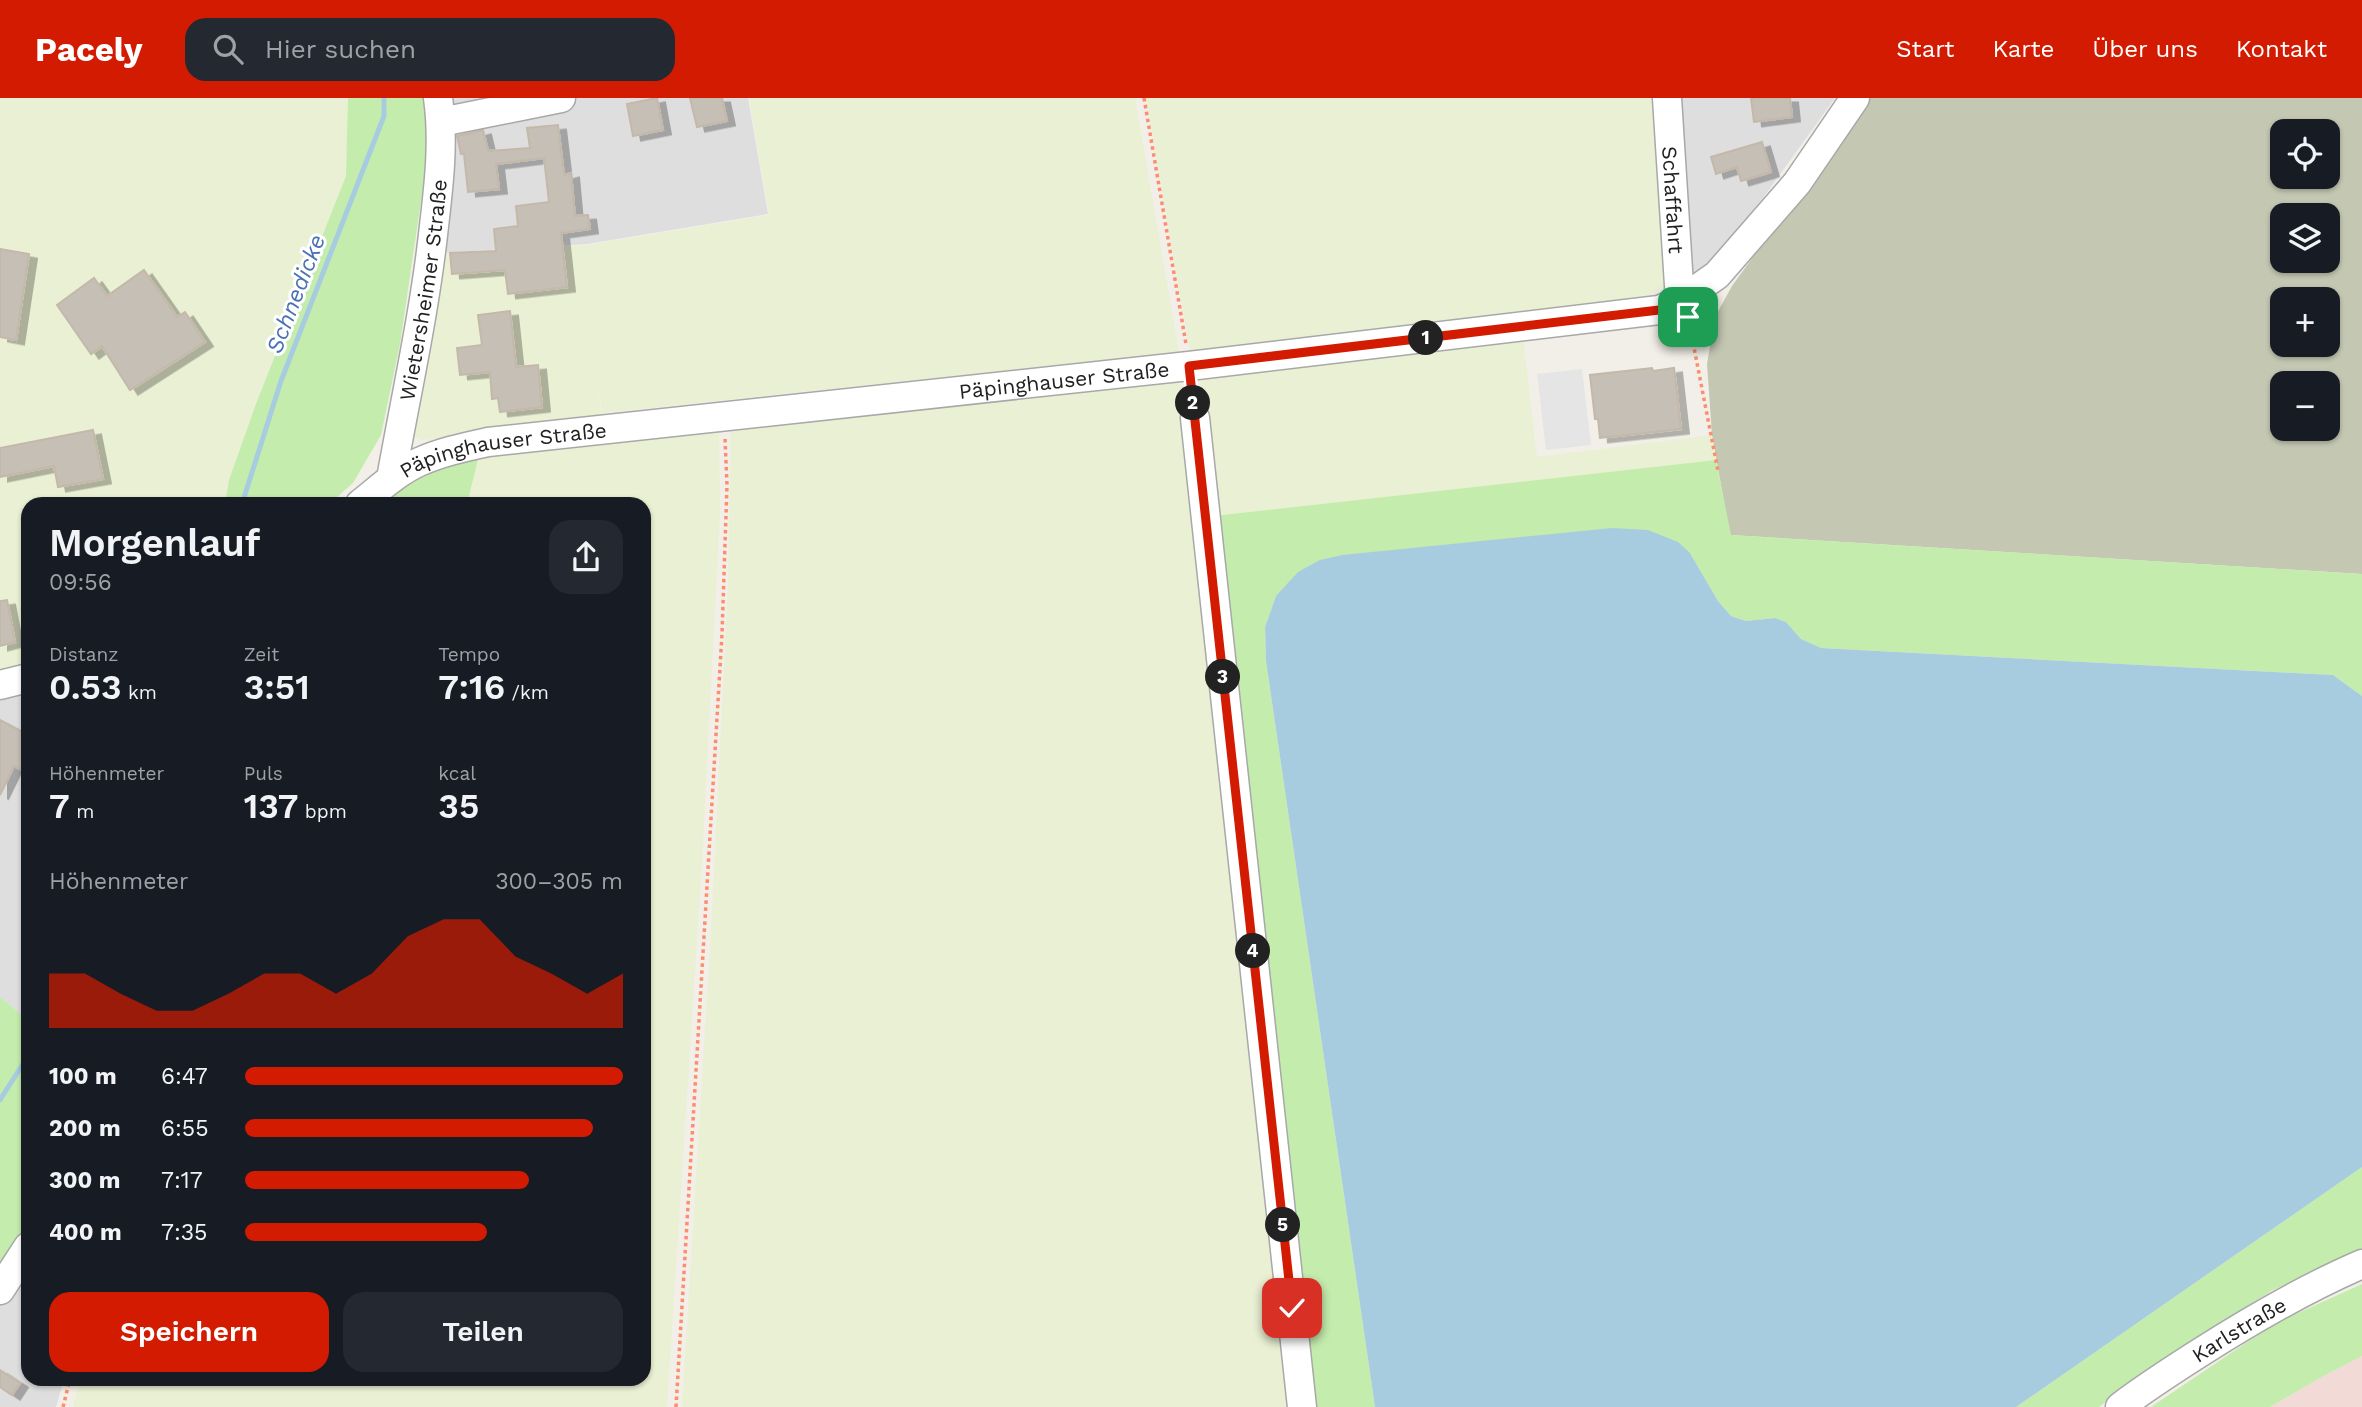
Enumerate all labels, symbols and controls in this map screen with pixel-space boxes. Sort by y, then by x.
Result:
search box [185,18,675,81]
text: Pacely [35,30,143,69]
icon: search [209,30,247,68]
text: Hier suchen [265,34,416,64]
text: Start [1896,35,1954,63]
text: Karte [1992,35,2054,63]
text: Über uns [2092,35,2198,63]
text: Kontakt [2236,35,2327,63]
map controls [2270,119,2340,441]
button: locate [2270,119,2340,189]
street label: Schaffahrt [1658,145,1689,254]
street label: Wietersheimer Straße [394,178,451,402]
button: layers [2270,203,2340,273]
water label: Schnedicke [261,231,331,357]
pin [1658,287,1718,347]
button: + [2270,287,2340,357]
icon: arrive [1669,298,1707,336]
pin: 1 [1408,320,1444,356]
text: 1 [1421,326,1430,349]
street label: Päpinghauser Straße [958,356,1171,403]
button: − [2270,371,2340,441]
pin: 2 [1176,386,1210,420]
text: 2 [1187,391,1198,414]
street label: Päpinghauser Straße [395,417,608,483]
button: share [549,520,623,594]
text: Morgenlauf [49,521,260,565]
text: 09:56 [49,569,112,596]
text: Distanz [49,643,118,666]
text: Zeit [244,643,279,666]
text: Tempo [438,643,500,666]
pin: 3 [1206,660,1240,694]
text: 3 [1217,665,1228,688]
text: 0.53 [49,666,122,708]
text: 3:51 [244,666,310,708]
text: 7:16 [438,666,505,708]
text: km [122,681,157,704]
text: /km [505,681,549,704]
text: Höhenmeter [49,762,164,785]
text: Puls [244,762,283,785]
text: kcal [438,762,476,785]
text: 7 [49,785,70,827]
text: 137 [244,785,298,827]
text: 35 [438,785,479,827]
text: m [70,800,94,823]
text: bpm [298,800,347,823]
text: Höhenmeter [49,868,188,895]
text: 300–305 m [495,868,623,895]
pin: 4 [1236,934,1270,968]
text: 4 [1246,939,1259,962]
text: 100 m [49,1063,117,1090]
text: 6:47 [161,1063,208,1090]
text: 200 m [49,1115,121,1142]
text: 6:55 [161,1115,209,1142]
text: 300 m [49,1167,120,1194]
text: 7:17 [161,1167,203,1194]
pin: 5 [1266,1208,1300,1242]
text: 5 [1277,1213,1288,1236]
text: 400 m [49,1219,122,1246]
text: 7:35 [161,1219,208,1246]
pin [1262,1278,1322,1338]
icon: check [1273,1289,1311,1327]
street label: Karlstraße [2187,1291,2290,1367]
button: Speichern [49,1292,329,1372]
button: Teilen [343,1292,623,1372]

